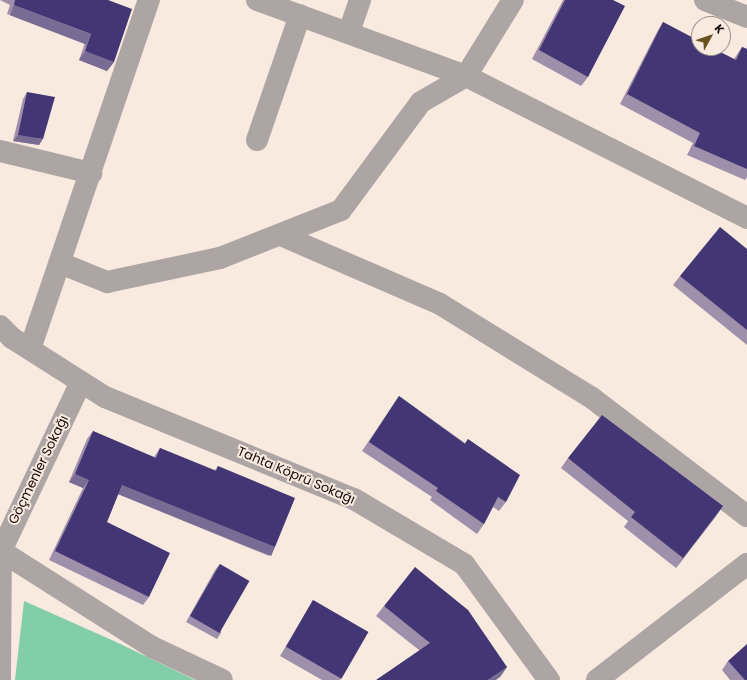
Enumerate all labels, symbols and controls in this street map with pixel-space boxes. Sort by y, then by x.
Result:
north arrow [691,16,731,56]
text: K [711,21,728,37]
street label: Göçmenler Sokağı [6,413,72,527]
street label: Tahta Köprü Sokağı [235,444,357,508]

